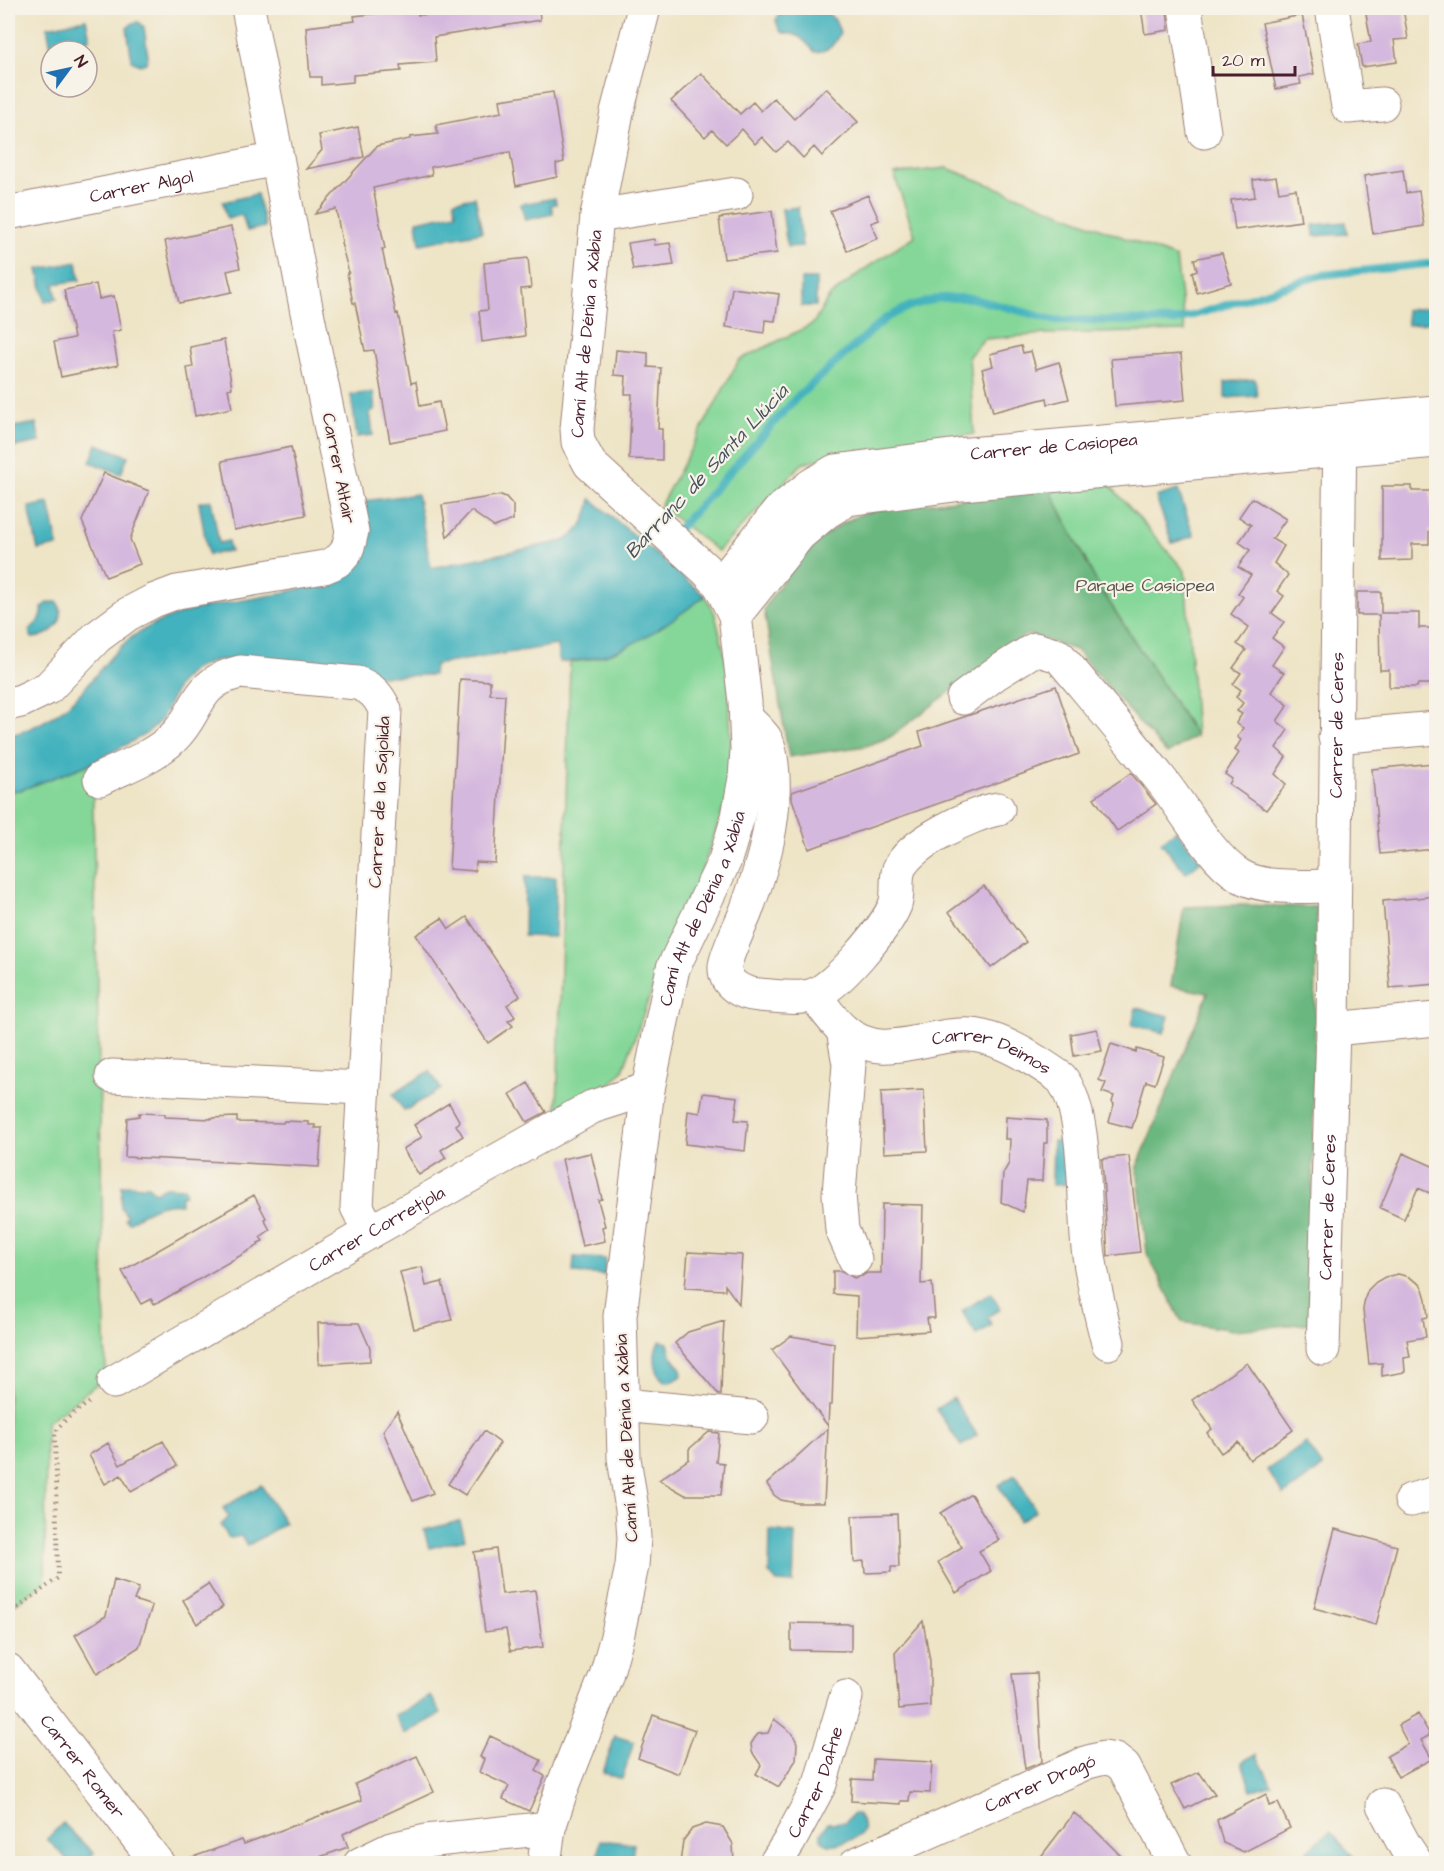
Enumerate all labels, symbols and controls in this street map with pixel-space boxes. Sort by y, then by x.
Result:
north arrow [39,39,99,99]
scale bar [1213,39,1296,77]
text: 20 m [1222,48,1265,73]
text: N [69,51,93,72]
street label: Carrer Algol [87,164,196,209]
street label: Camí Alt de Dénia a Xàbia [565,229,609,439]
water label: Barranc de Santa Llúcia [619,378,796,565]
street label: Carrer Altair [316,411,361,526]
street label: Carrer de Casiopea [969,427,1139,467]
park label: Parque Casiopea [1076,573,1214,598]
street label: Carrer de Ceres [1324,652,1350,798]
street label: Carrer de la Sajolida [363,715,396,889]
street label: Camí Alt de Dénia a Xàbia [653,809,752,1008]
street label: Carrer Deimos [930,1023,1056,1081]
street label: Carrer de Ceres [1313,1134,1343,1281]
street label: Carrer Corretjola [304,1180,450,1278]
street label: Camí Alt de Dénia a Xàbia [609,1333,644,1543]
street label: Carrer Romer [34,1710,131,1824]
street label: Carrer Dafne [781,1723,850,1842]
street label: Carrer Dragó [981,1749,1098,1819]

